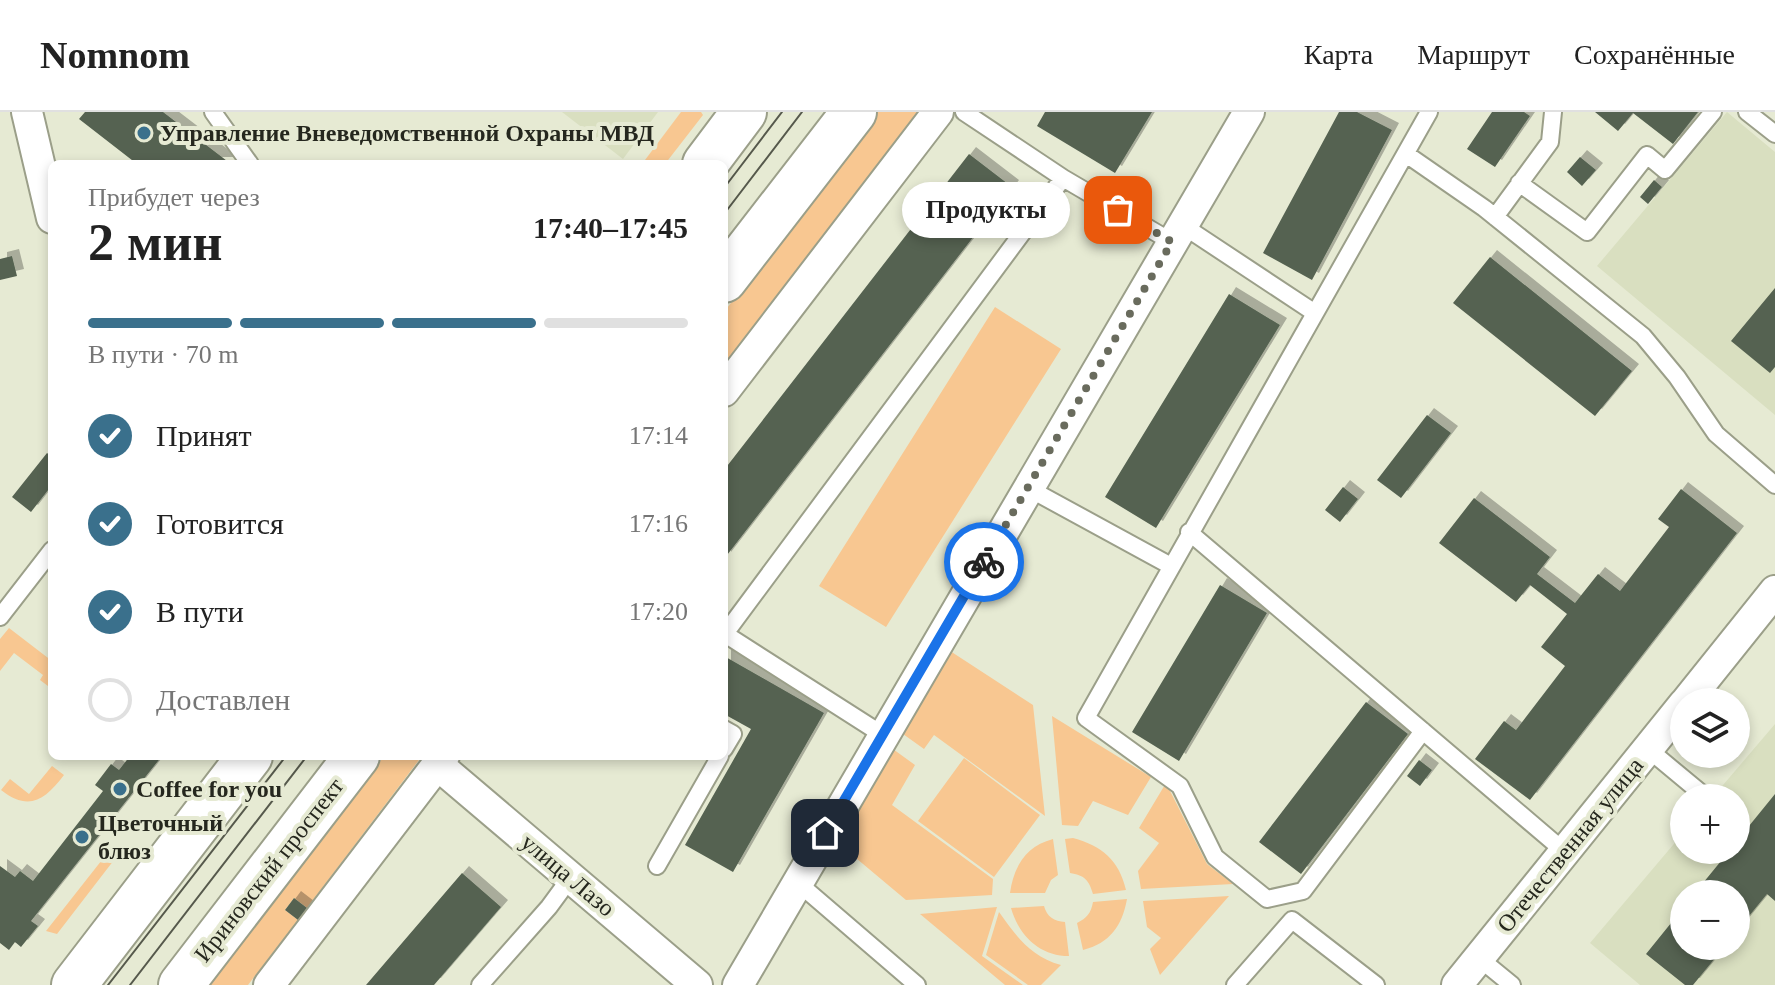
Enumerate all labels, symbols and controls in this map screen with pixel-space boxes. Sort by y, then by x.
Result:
text: Nomnom [40,34,190,76]
text: Карта [1304,39,1373,70]
text: Маршрут [1417,39,1530,70]
text: Сохранённые [1574,39,1735,70]
place label: Управление Вневедомственной Охраны МВД [160,120,655,146]
marker: Управление Вневедомственной Охраны МВД [135,124,153,142]
pin [1084,176,1152,244]
callout: Продукты [902,182,1070,238]
text: Прибудет через [88,183,260,212]
icon: bag [1096,188,1140,232]
text: Продукты [925,195,1047,224]
text: 17:40–17:45 [533,211,688,244]
text: 2 мин [88,214,222,271]
text: В пути · 70 m [88,340,238,369]
icon: check [88,414,132,458]
text: Принят [156,419,252,452]
text: 17:14 [629,421,688,450]
icon: check [88,502,132,546]
text: Готовится [156,507,284,540]
text: 17:16 [629,509,688,538]
courier [944,522,1024,602]
icon: bike [962,540,1006,584]
icon: check [88,590,132,634]
text: В пути [156,595,244,628]
text: 17:20 [629,597,688,626]
text: Доставлен [156,683,290,716]
map controls [1670,688,1750,960]
button: layers [1670,688,1750,768]
street label: Отечественная улица [1492,752,1649,937]
street label: Ириновский проспект [189,773,349,967]
place label: Coffee for you [136,776,282,802]
marker: Coffee for you [111,780,129,798]
button: + [1670,784,1750,864]
pin [791,799,859,867]
place label: Цветочный блюз [98,810,223,864]
icon: home [803,811,847,855]
marker: Цветочный блюз [73,828,91,846]
street label: улица Лазо [516,829,620,921]
button: − [1670,880,1750,960]

